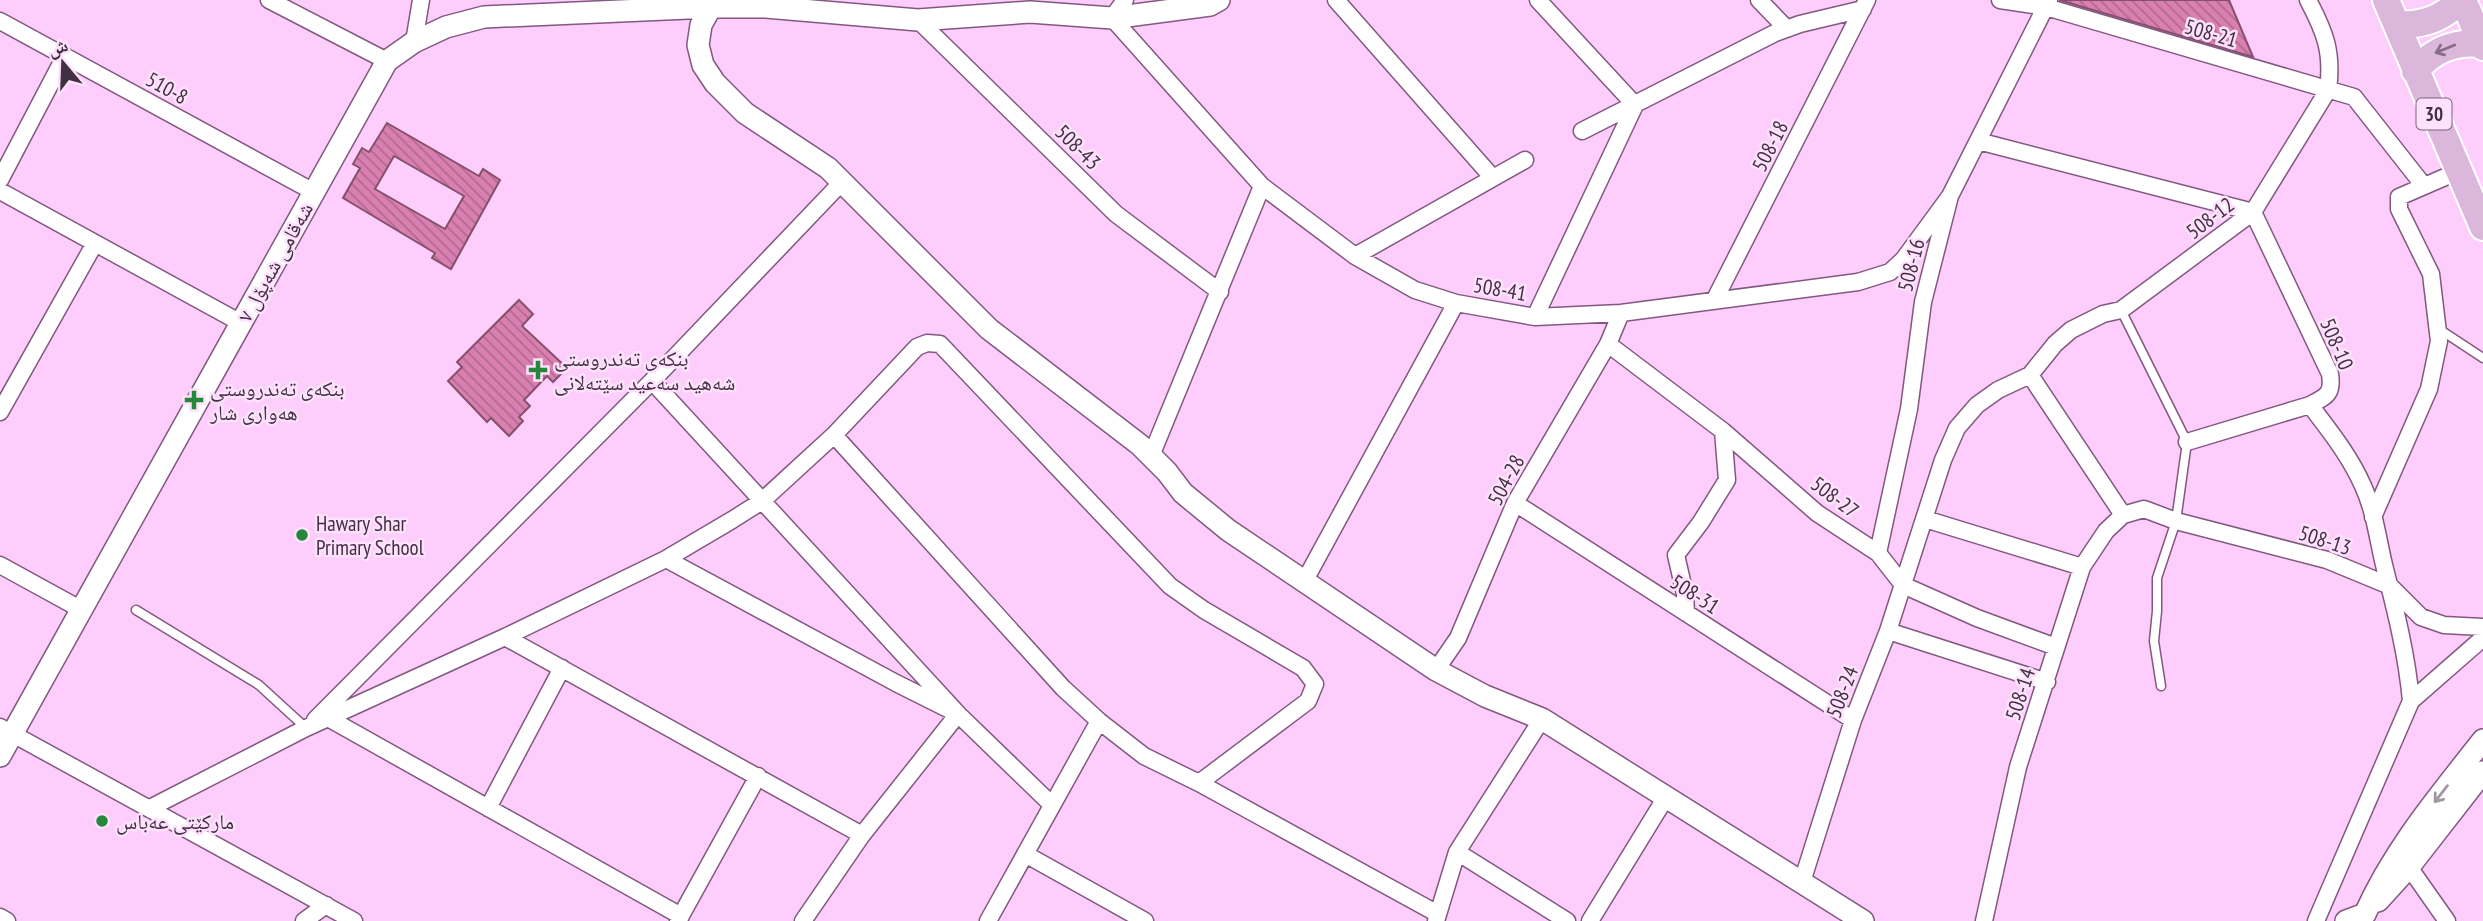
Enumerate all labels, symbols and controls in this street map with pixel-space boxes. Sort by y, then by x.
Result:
street label: 508-21 [2182,13,2240,53]
north arrow [28,28,98,98]
text: ش [44,32,71,62]
one-way arrow [2435,43,2456,56]
street label: 510-8 [141,66,193,110]
road number: 30 [2416,98,2452,130]
street label: 508-18 [1746,116,1794,176]
street label: 508-43 [1050,119,1106,175]
street label: 508-12 [2181,191,2239,245]
street label: شەقامی شەپۆل ٧ [231,197,319,327]
street label: 508-16 [1891,236,1931,294]
street label: 508-41 [1471,271,1529,307]
street label: 508-10 [2314,314,2360,374]
place label: بنکەی تەندروستی شەهید سەعید سێتەلانی [554,345,735,396]
marker: بنکەی تەندروستی شەهید سەعید سێتەلانی [528,360,548,380]
place label: بنکەی تەندروستی هەواری شار [209,375,345,426]
marker: بنکەی تەندروستی هەواری شار [184,390,204,410]
street label: 504-28 [1482,450,1530,510]
street label: 508-27 [1806,470,1864,524]
place label: Hawary Shar Primary School [316,510,424,561]
street label: 508-13 [2295,519,2355,561]
marker: Hawary Shar Primary School [294,527,310,543]
street label: 508-31 [1665,568,1725,620]
street label: 508-24 [1820,662,1864,722]
street label: 508-14 [1999,664,2041,724]
one-way arrow [2433,785,2449,803]
place label: مارکێتی عەباس [116,808,234,835]
marker: مارکێتی عەباس [94,813,110,829]

